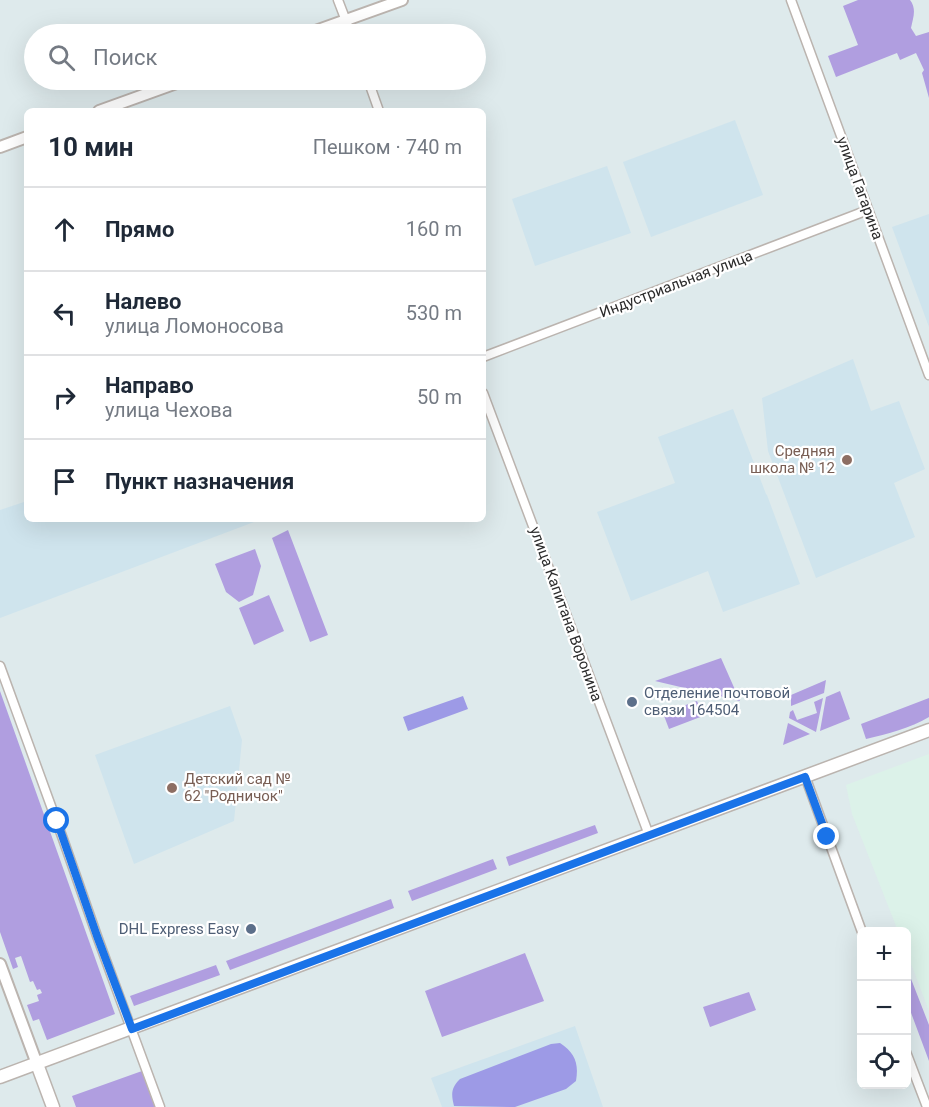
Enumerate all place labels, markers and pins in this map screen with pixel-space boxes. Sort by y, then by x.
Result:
place label: Средняя школа № 12 [750,442,835,477]
marker: Средняя школа № 12 [840,453,854,467]
place label: Отделение почтовой связи 164504 [644,684,790,719]
marker: Отделение почтовой связи 164504 [625,695,639,709]
place label: Детский сад № 62 "Родничок" [184,770,291,805]
marker: Детский сад № 62 "Родничок" [165,781,179,795]
place label: DHL Express Easy [119,920,239,938]
marker: DHL Express Easy [244,922,258,936]

